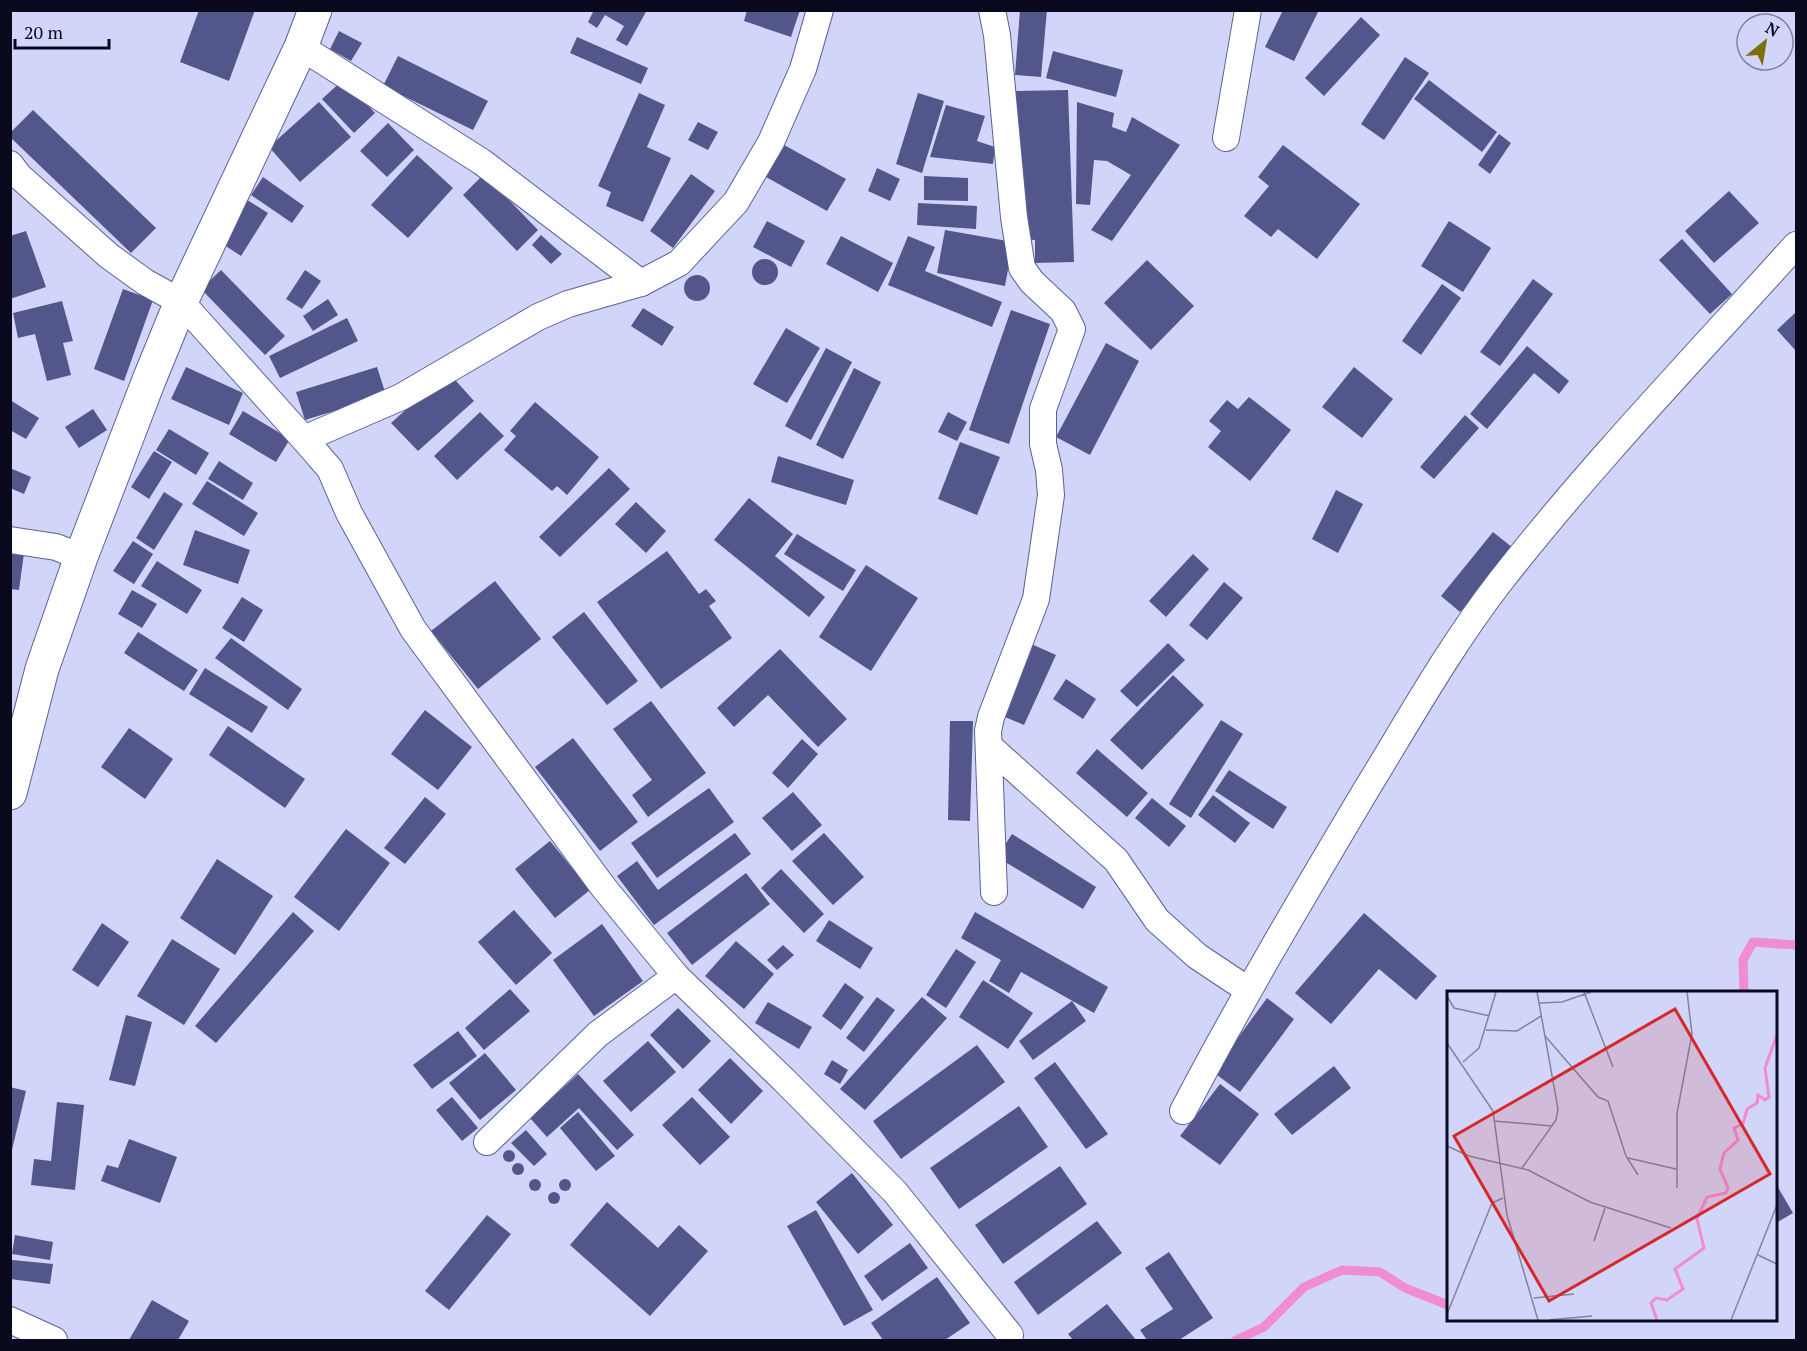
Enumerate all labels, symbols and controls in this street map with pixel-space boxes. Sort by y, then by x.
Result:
scale bar [15,12,110,50]
north arrow [1735,12,1795,72]
text: N [1762,16,1783,42]
text: 20 m [24,20,64,44]
inset map [1447,991,1777,1321]

